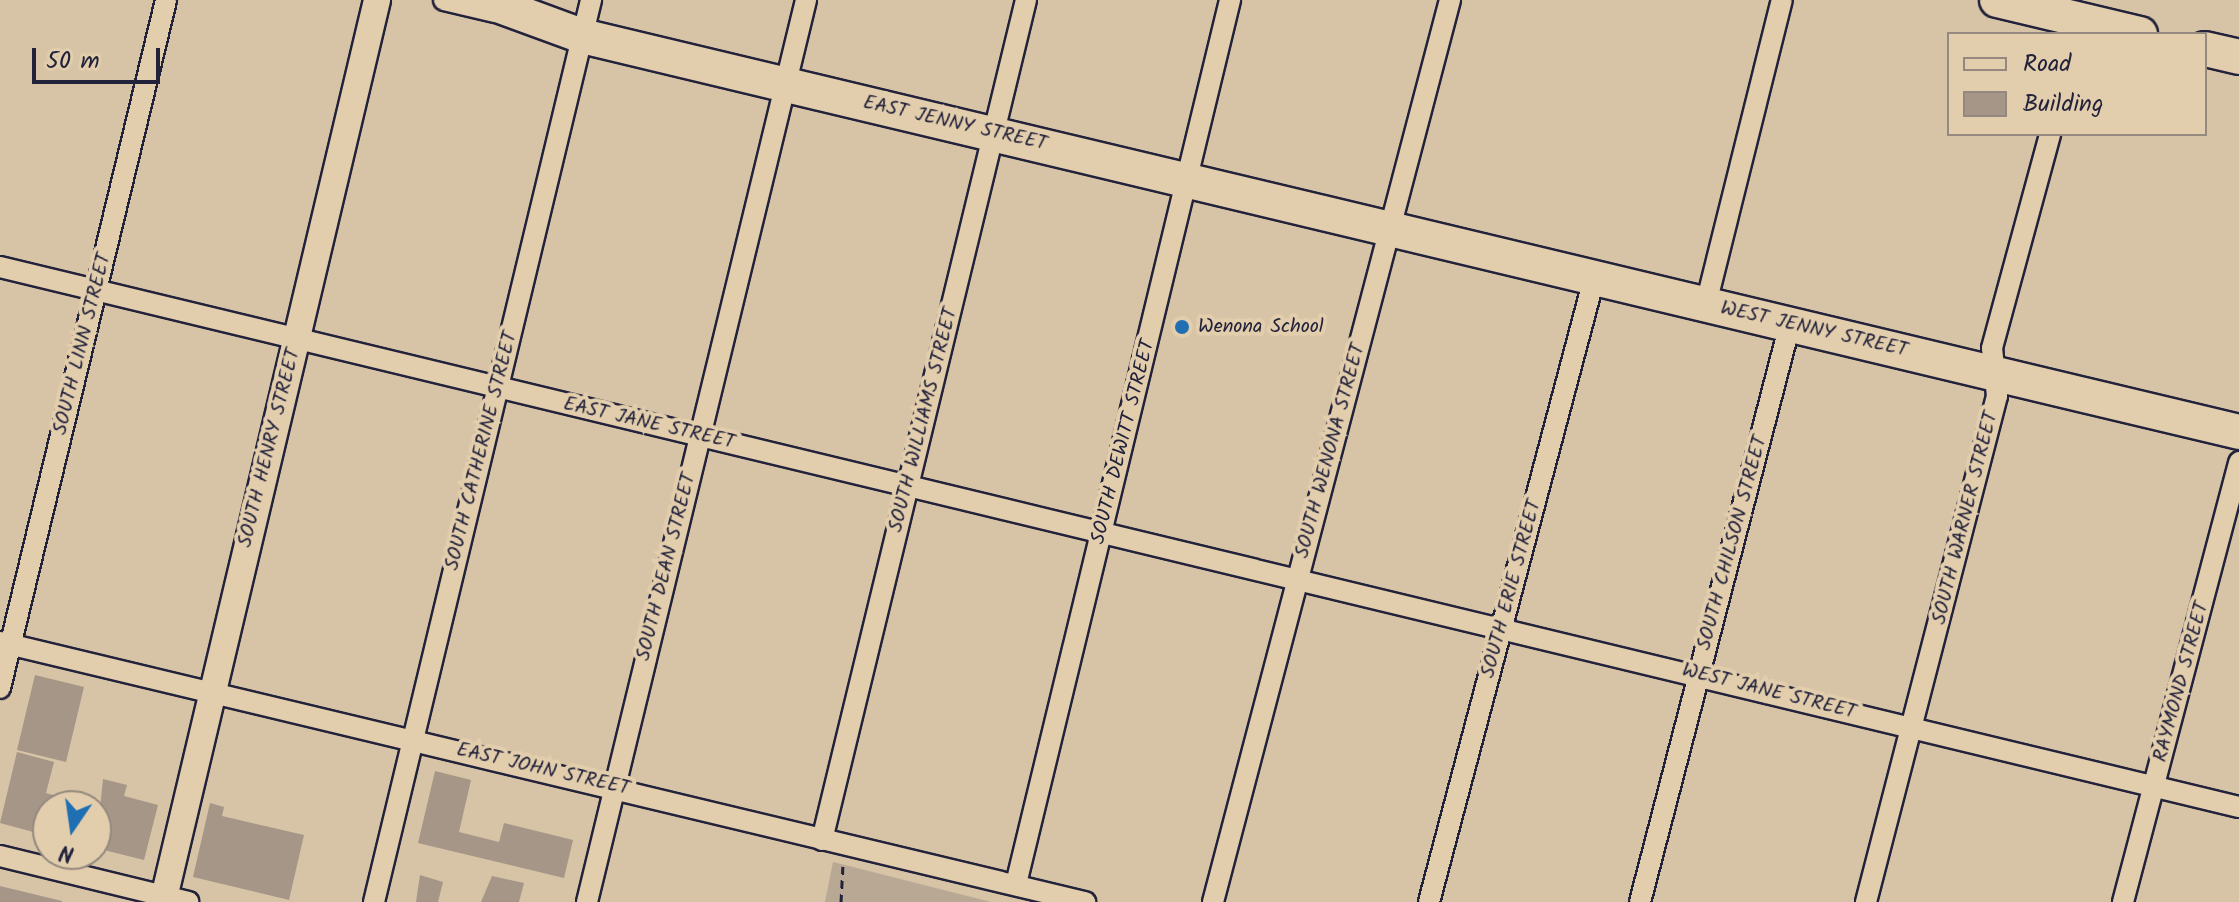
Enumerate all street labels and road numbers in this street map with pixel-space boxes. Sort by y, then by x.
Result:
street label: EAST JENNY STREET [861,91,1049,157]
street label: SOUTH LINN STREET [49,251,117,437]
street label: WEST JENNY STREET [1718,297,1910,363]
street label: SOUTH WILLIAMS STREET [884,305,964,535]
street label: SOUTH CATHERINE STREET [441,329,523,573]
street label: SOUTH DEWITT STREET [1087,337,1161,547]
street label: SOUTH WENONA STREET [1291,341,1371,561]
street label: SOUTH HENRY STREET [234,346,306,550]
street label: EAST JANE STREET [561,393,737,455]
street label: SOUTH WARNER STREET [1928,409,2004,627]
street label: SOUTH CHILSON STREET [1693,433,1773,653]
street label: SOUTH DEAN STREET [632,471,702,663]
street label: SOUTH ERIE STREET [1477,497,1547,681]
street label: RAYMOND STREET [2149,599,2215,765]
street label: WEST JANE STREET [1679,659,1859,725]
street label: EAST JOHN STREET [454,738,632,802]

